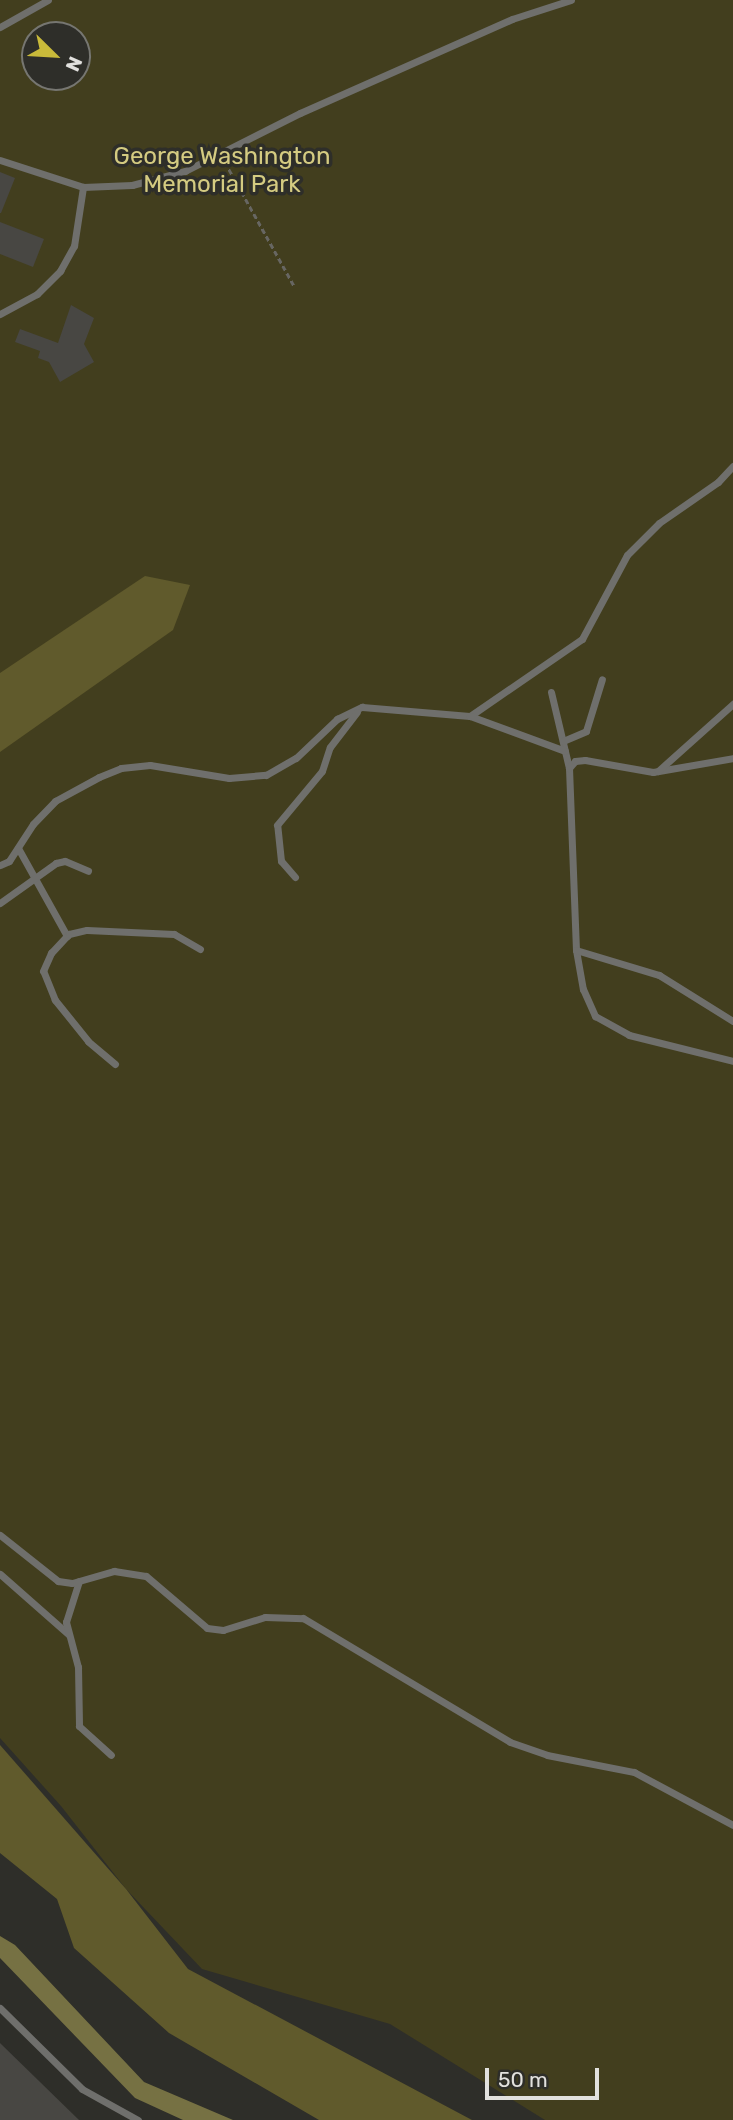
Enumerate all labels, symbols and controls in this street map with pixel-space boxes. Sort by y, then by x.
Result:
north arrow [21,21,91,91]
text: N [61,53,87,75]
park label: George Washington Memorial Park [113,143,331,199]
scale bar [488,2054,602,2098]
text: 50 m [498,2067,548,2092]

